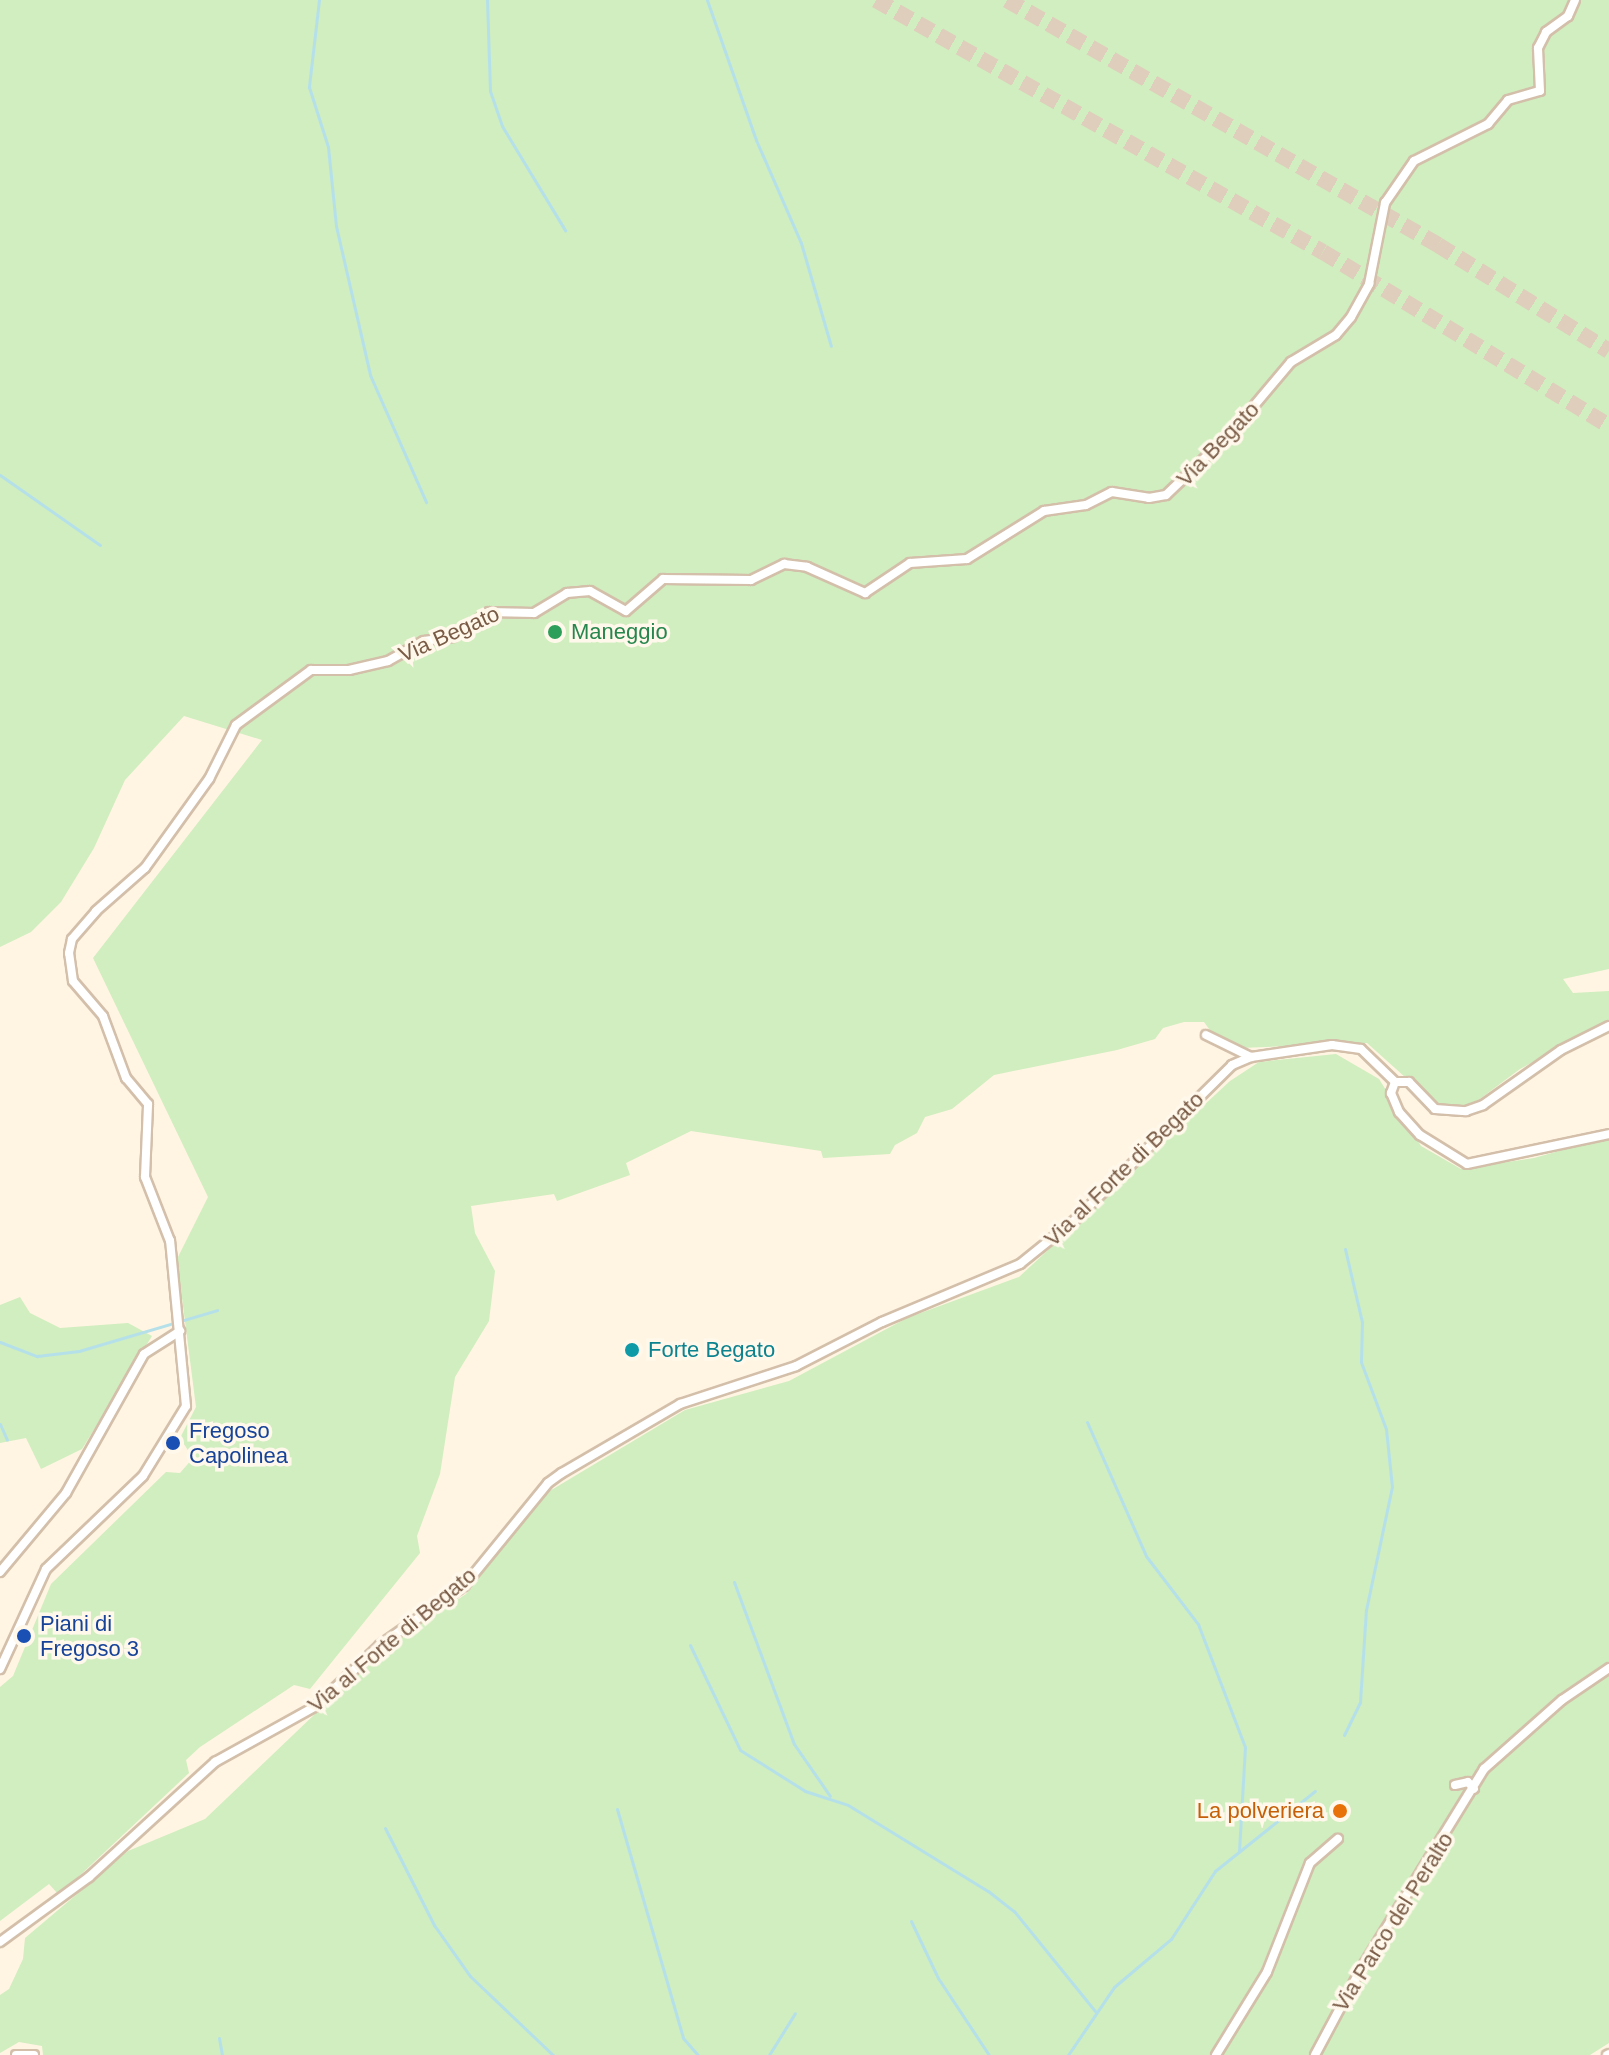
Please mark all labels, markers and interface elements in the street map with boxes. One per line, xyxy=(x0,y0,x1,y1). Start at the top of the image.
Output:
street label: Via Begato xyxy=(1171,396,1265,492)
street label: Via Begato xyxy=(395,600,503,668)
place label: Maneggio xyxy=(571,619,668,645)
marker: Maneggio xyxy=(546,623,564,641)
street label: Via al Forte di Begato xyxy=(1039,1086,1209,1252)
place label: Forte Begato xyxy=(648,1337,775,1363)
marker: Forte Begato xyxy=(623,1341,641,1359)
place label: Fregoso Capolinea xyxy=(189,1417,288,1468)
marker: Fregoso Capolinea xyxy=(164,1434,182,1452)
street label: Via al Forte di Begato xyxy=(303,1562,481,1718)
place label: Piani di Fregoso 3 xyxy=(40,1610,139,1662)
marker: Piani di Fregoso 3 xyxy=(15,1627,33,1645)
place label: La polveriera xyxy=(1197,1798,1324,1824)
marker: La polveriera xyxy=(1331,1802,1349,1820)
street label: Via Parco del Peralto xyxy=(1327,1828,1459,2016)

